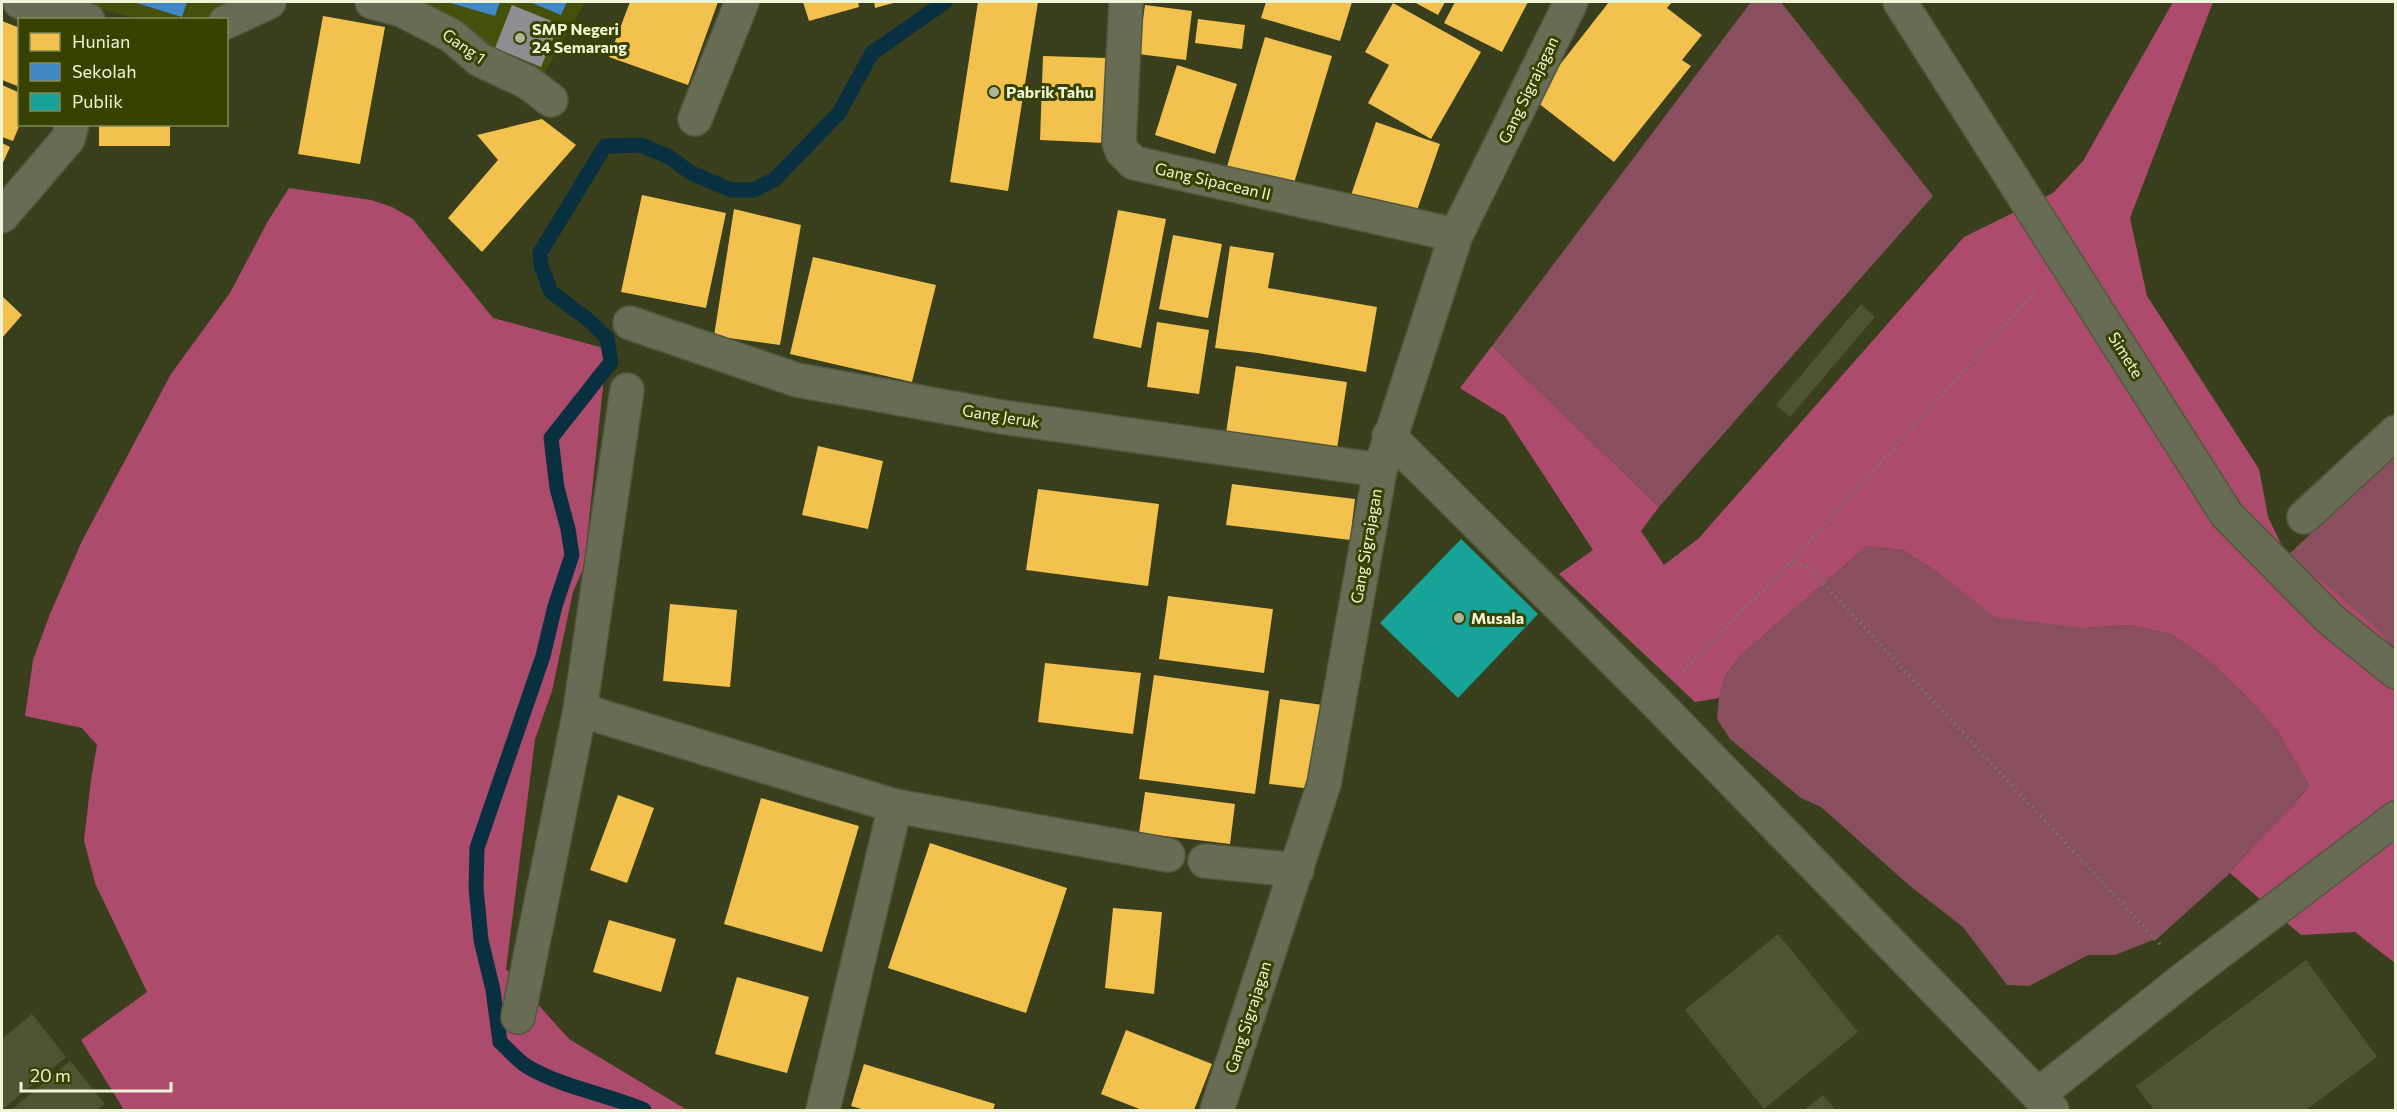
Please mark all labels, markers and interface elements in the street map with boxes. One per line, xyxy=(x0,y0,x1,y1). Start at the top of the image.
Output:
legend xyxy=(18,18,228,126)
place label: SMP Negeri 24 Semarang xyxy=(532,19,627,56)
street label: Gang 1 xyxy=(439,24,489,67)
text: Hunian xyxy=(72,30,130,52)
marker: SMP Negeri 24 Semarang xyxy=(513,31,527,45)
street label: Gang Sigrajagan xyxy=(1494,33,1562,146)
text: Sekolah xyxy=(72,60,136,82)
place label: Pabrik Tahu xyxy=(1006,82,1094,101)
marker: Pabrik Tahu xyxy=(987,85,1001,99)
text: Publik xyxy=(72,90,123,112)
street label: Gang Sipacean II xyxy=(1153,158,1273,203)
street label: Simete xyxy=(2105,328,2148,381)
street label: Gang Jeruk xyxy=(961,400,1041,431)
street label: Gang Sigrajagan xyxy=(1346,487,1385,605)
place label: Musala xyxy=(1471,608,1524,627)
marker: Musala xyxy=(1452,611,1466,625)
street label: Gang Sigrajagan xyxy=(1221,959,1275,1075)
scale bar xyxy=(21,1055,171,1093)
text: 20 m xyxy=(30,1064,71,1086)

